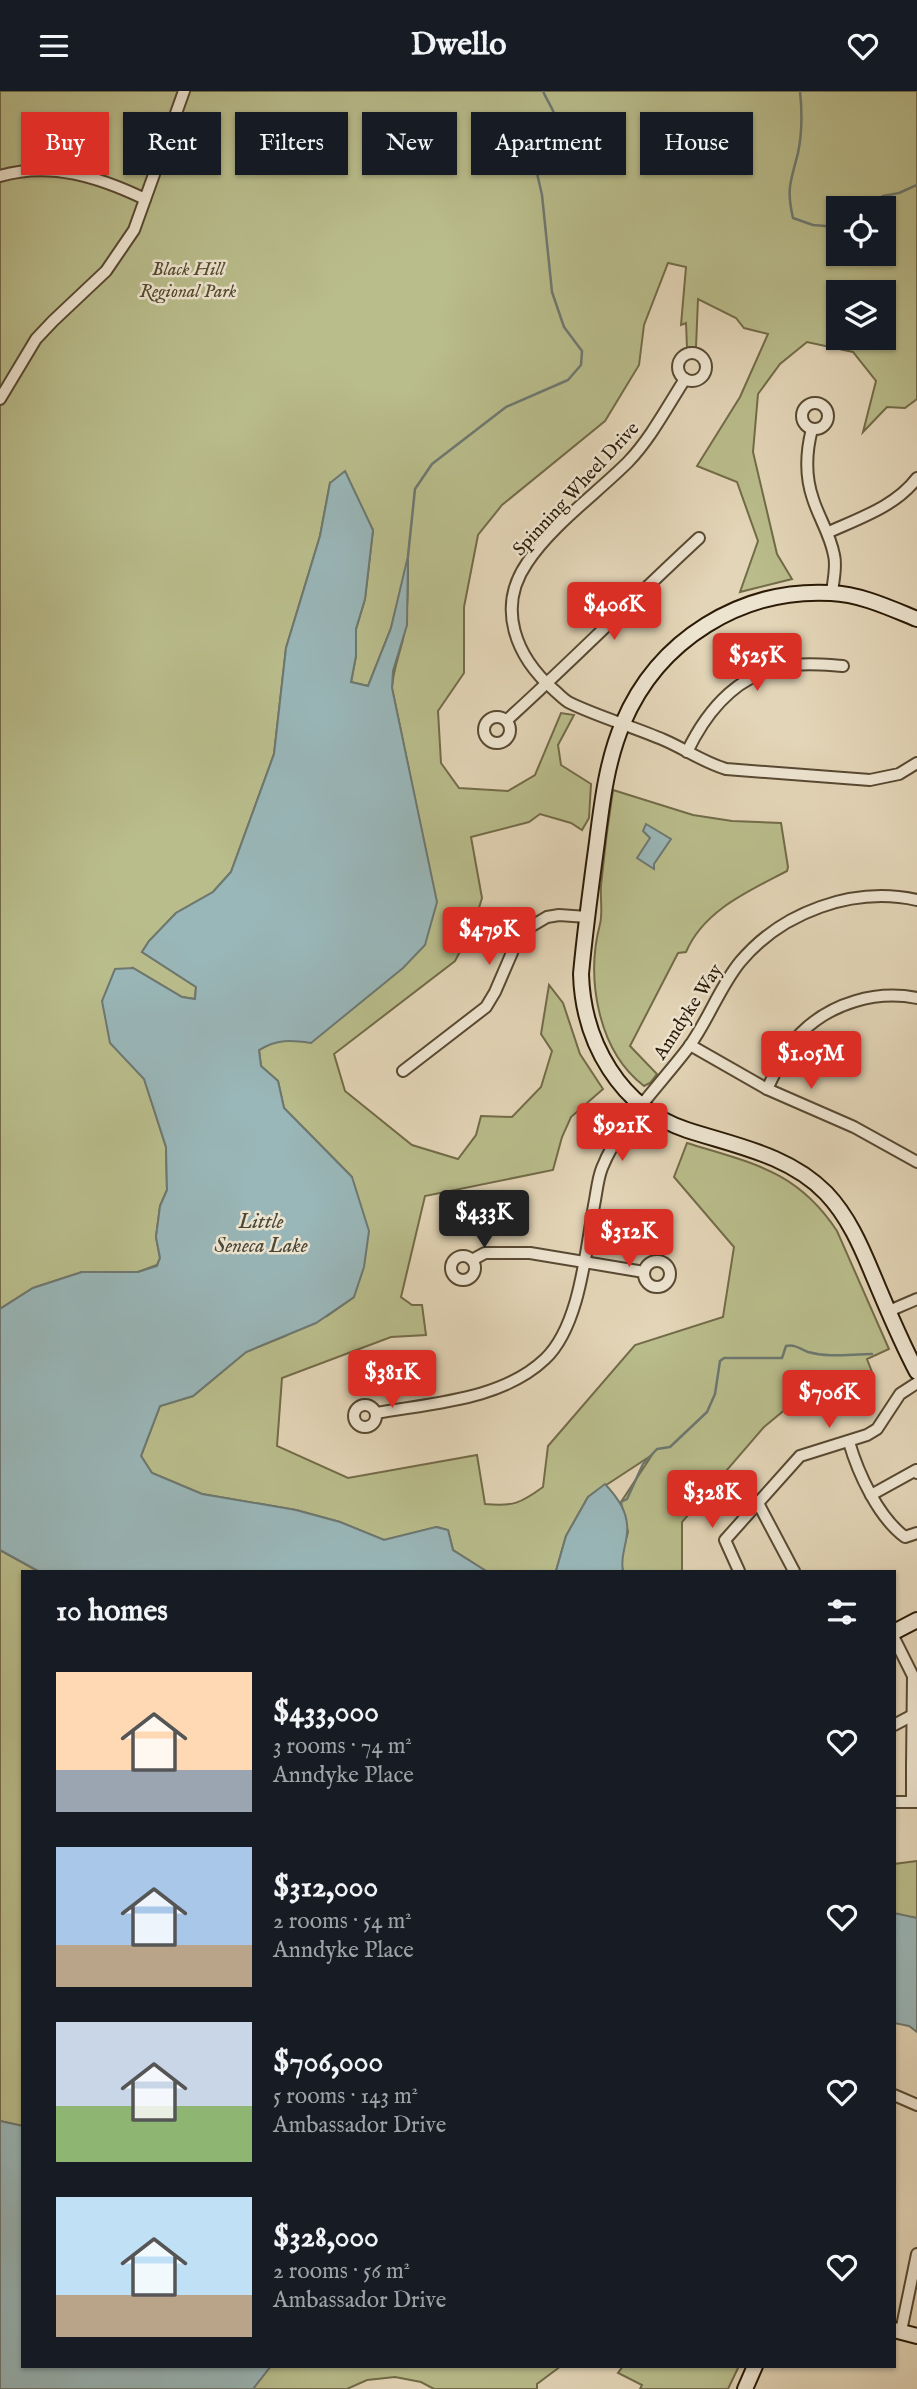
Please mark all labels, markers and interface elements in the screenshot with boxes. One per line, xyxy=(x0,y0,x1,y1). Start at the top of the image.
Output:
text: Dwello xyxy=(411,25,506,66)
icon: menu xyxy=(35,27,73,65)
icon: heart xyxy=(844,27,882,65)
chip: Buy xyxy=(21,112,109,175)
chip: Rent xyxy=(123,112,221,175)
chip: Filters xyxy=(235,112,348,175)
chip: New xyxy=(362,112,457,175)
chip: Apartment xyxy=(471,112,626,175)
chip: House xyxy=(640,112,753,175)
map controls xyxy=(826,196,896,350)
button: locate xyxy=(826,196,896,266)
park label: Black Hill Regional Park xyxy=(140,258,237,304)
button: layers xyxy=(826,280,896,350)
street label: Spinning Wheel Drive xyxy=(508,417,645,562)
pin: $406K xyxy=(565,582,663,642)
text: $406K xyxy=(583,590,645,619)
pin: $525K xyxy=(708,633,806,693)
text: $525K xyxy=(729,641,785,670)
pin: $479K xyxy=(440,907,538,967)
text: $479K xyxy=(459,915,519,944)
street label: Anndyke Way xyxy=(648,959,729,1065)
pin: $1.05M xyxy=(754,1031,868,1091)
text: $1.05M xyxy=(777,1039,845,1068)
pin: $921K xyxy=(573,1103,671,1163)
text: $921K xyxy=(593,1111,651,1140)
pin: $433K xyxy=(435,1191,533,1250)
text: $433K xyxy=(455,1198,513,1227)
water label: Little Seneca Lake xyxy=(214,1209,308,1260)
pin: $312K xyxy=(580,1209,678,1269)
text: $312K xyxy=(600,1217,658,1246)
pin: $381K xyxy=(343,1351,441,1410)
text: $381K xyxy=(364,1358,420,1387)
pin: $706K xyxy=(780,1371,878,1430)
text: $706K xyxy=(798,1378,860,1407)
pin: $328K xyxy=(663,1471,761,1530)
text: $328K xyxy=(683,1478,741,1507)
text: 10 homes xyxy=(56,1593,168,1631)
icon: filters xyxy=(823,1593,861,1631)
text: $433,000 xyxy=(273,1694,379,1732)
icon: home xyxy=(112,1700,196,1784)
icon: heart xyxy=(823,1723,861,1761)
text: 3 rooms · 74 m² xyxy=(273,1732,412,1761)
text: Anndyke Place xyxy=(273,1761,414,1790)
text: $312,000 xyxy=(273,1869,378,1907)
icon: home xyxy=(112,1875,196,1959)
icon: heart xyxy=(823,1898,861,1936)
text: 2 rooms · 54 m² xyxy=(273,1907,412,1936)
text: Anndyke Place xyxy=(273,1936,414,1965)
text: $706,000 xyxy=(273,2044,383,2082)
icon: home xyxy=(112,2050,196,2134)
icon: heart xyxy=(823,2073,861,2111)
text: 5 rooms · 143 m² xyxy=(273,2082,418,2111)
text: Ambassador Drive xyxy=(273,2111,446,2140)
text: $328,000 xyxy=(273,2219,379,2257)
icon: home xyxy=(112,2225,196,2309)
icon: heart xyxy=(823,2248,861,2286)
text: 2 rooms · 56 m² xyxy=(273,2257,410,2286)
text: Ambassador Drive xyxy=(273,2286,446,2315)

